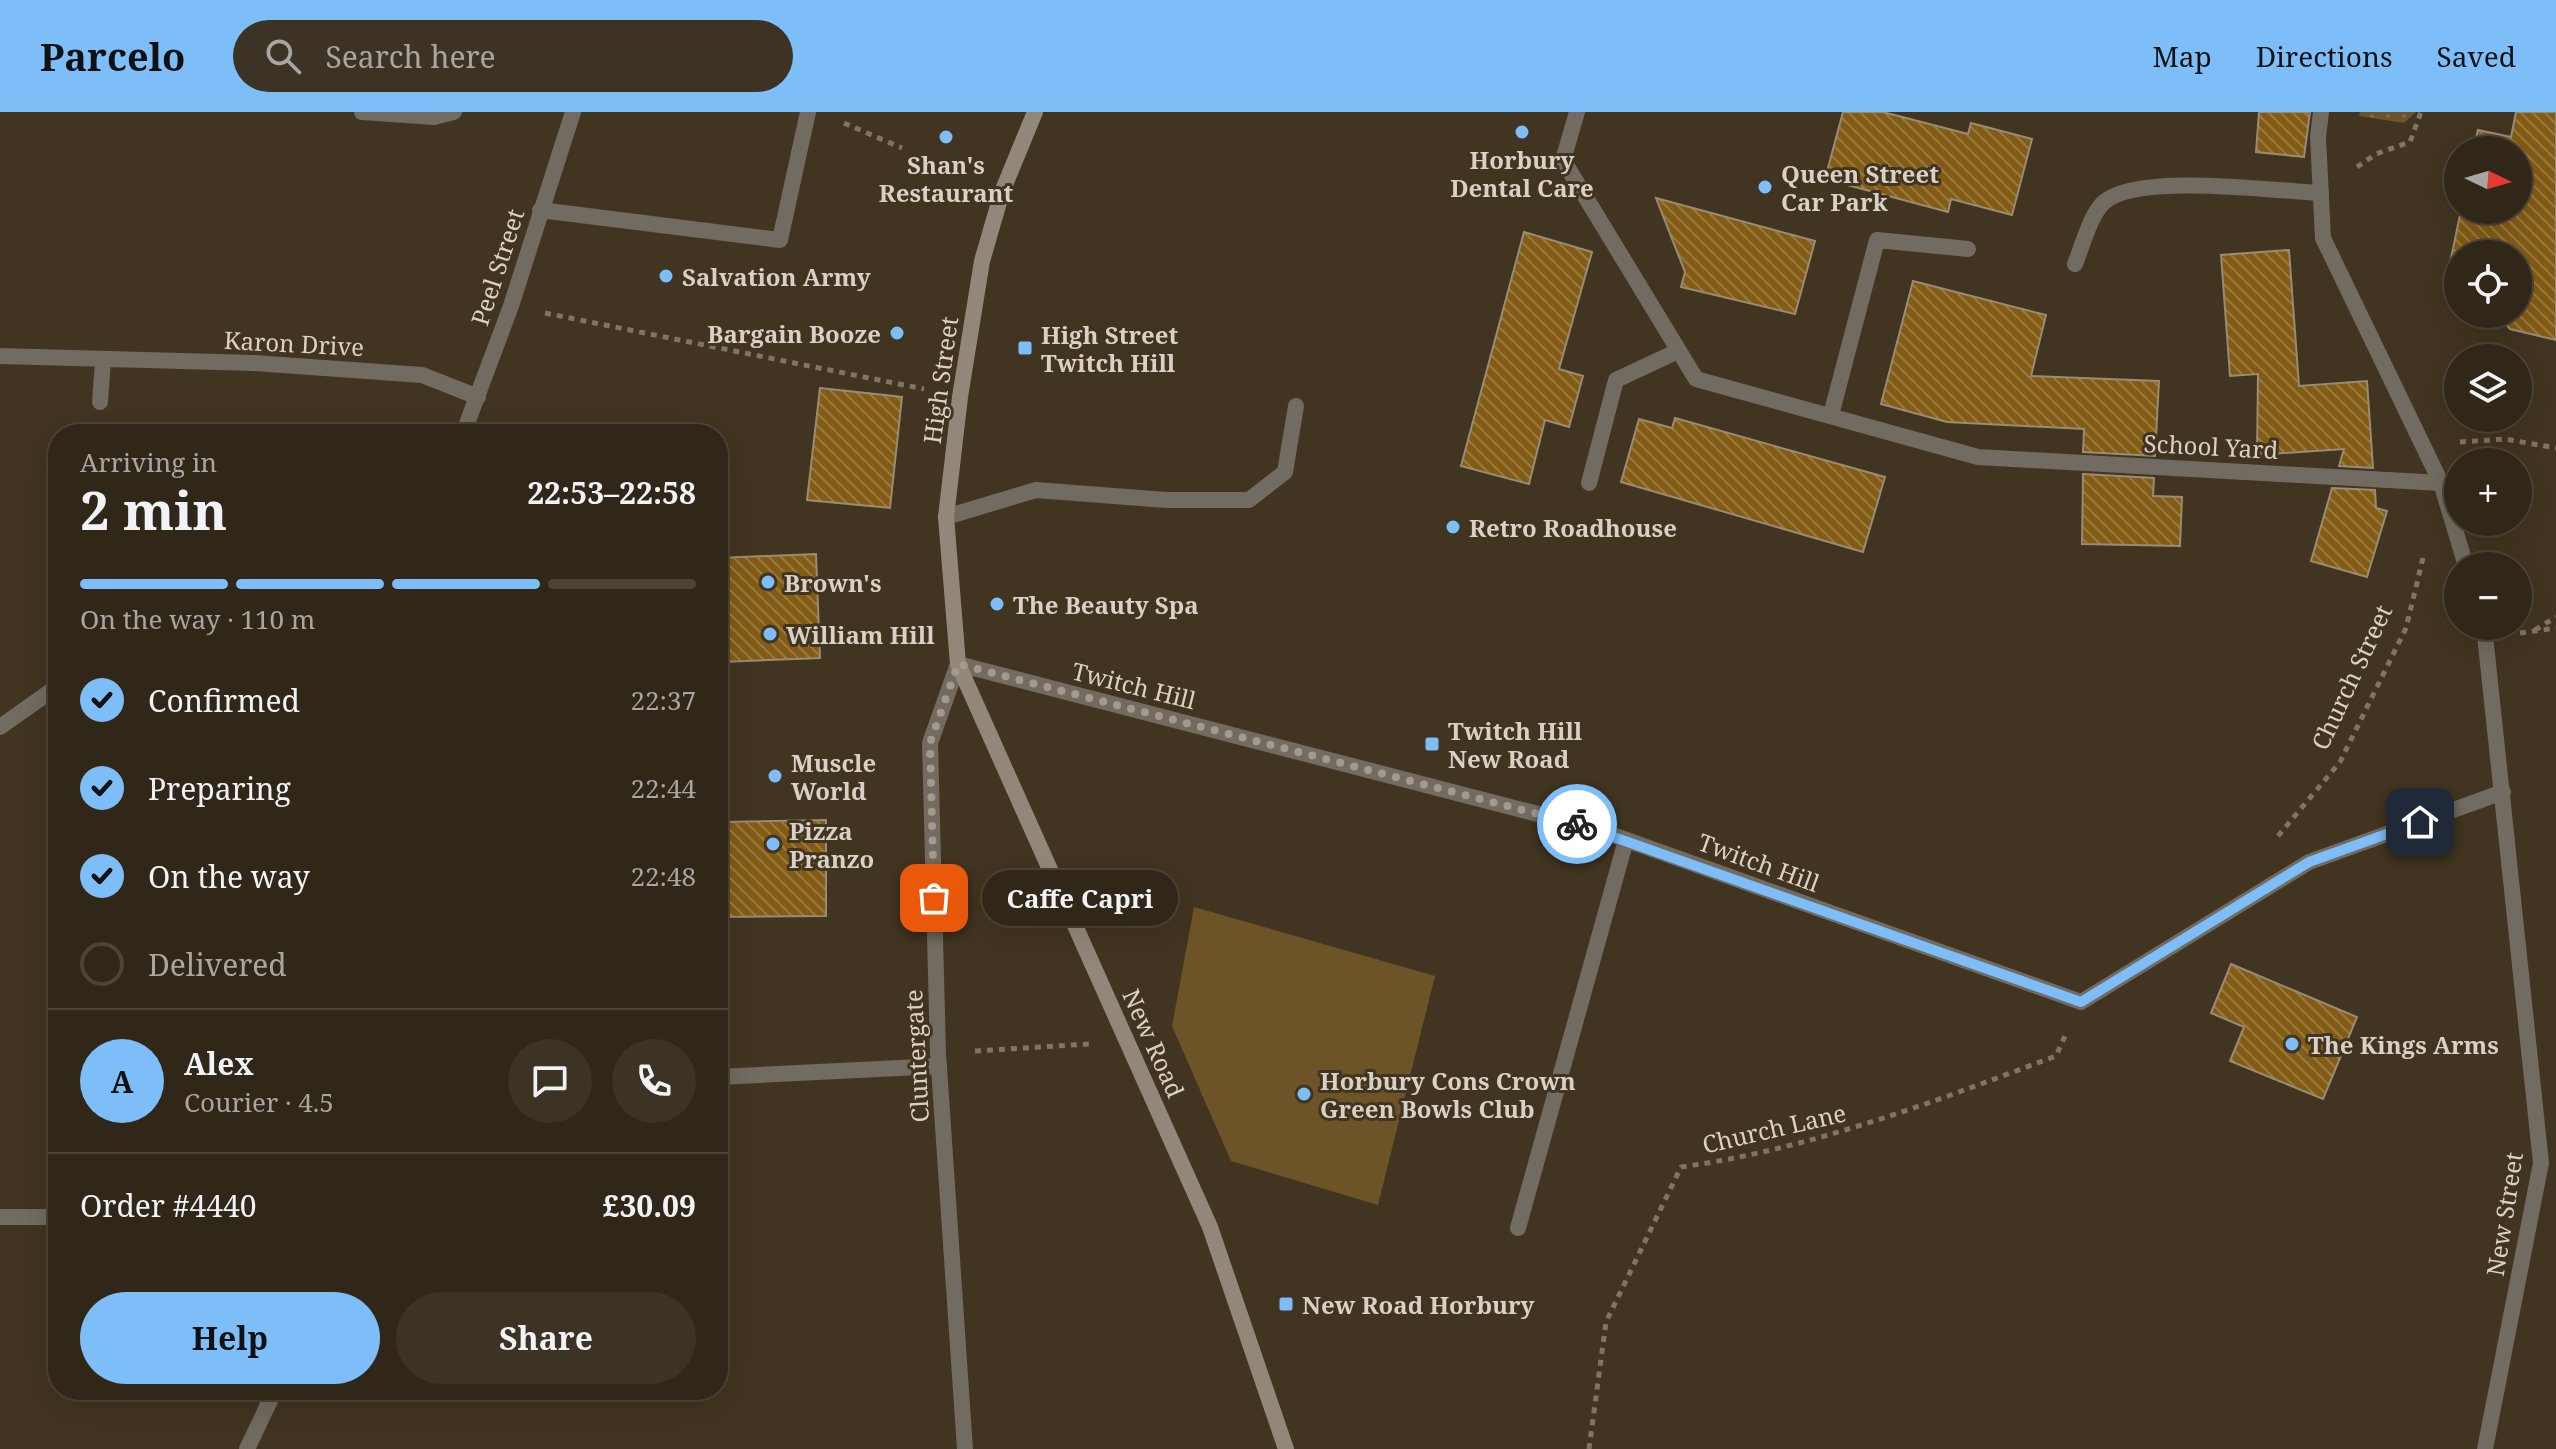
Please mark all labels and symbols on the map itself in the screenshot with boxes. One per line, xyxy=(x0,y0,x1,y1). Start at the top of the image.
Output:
marker: Horbury Dental Care xyxy=(1513,123,1531,141)
marker: Shan's Restaurant xyxy=(937,128,955,146)
north arrow xyxy=(2444,136,2532,224)
place label: Horbury Dental Care xyxy=(1450,143,1594,204)
place label: Shan's Restaurant xyxy=(879,148,1014,209)
place label: Queen Street Car Park xyxy=(1781,157,1939,218)
marker: Queen Street Car Park xyxy=(1756,178,1774,196)
street label: Peel Street xyxy=(463,204,531,330)
place label: Salvation Army xyxy=(682,260,871,293)
marker: Salvation Army xyxy=(657,267,675,285)
street label: High Street xyxy=(915,314,965,446)
place label: Bargain Booze xyxy=(707,317,881,350)
place label: High Street Twitch Hill xyxy=(1041,318,1178,379)
street label: Karon Drive xyxy=(223,323,365,363)
marker: Bargain Booze xyxy=(888,324,906,342)
marker: High Street Twitch Hill xyxy=(1016,339,1034,357)
street label: School Yard xyxy=(2143,426,2279,466)
place label: Retro Roadhouse xyxy=(1469,511,1677,544)
marker: Retro Roadhouse xyxy=(1444,518,1462,536)
place label: Brown's xyxy=(784,566,882,599)
marker: Brown's xyxy=(759,573,777,591)
place label: The Beauty Spa xyxy=(1013,588,1199,621)
marker: The Beauty Spa xyxy=(988,595,1006,613)
street label: Church Street xyxy=(2303,599,2399,755)
place label: William Hill xyxy=(786,618,935,651)
marker: William Hill xyxy=(761,625,779,643)
street label: Twitch Hill xyxy=(1069,654,1200,716)
place label: Twitch Hill New Road xyxy=(1448,714,1583,775)
marker: Twitch Hill New Road xyxy=(1423,735,1441,753)
place label: Muscle World xyxy=(791,746,876,807)
marker: Muscle World xyxy=(766,767,784,785)
courier xyxy=(1537,784,1617,864)
pin xyxy=(2386,788,2454,856)
place label: Pizza Pranzo xyxy=(789,814,874,875)
street label: Twitch Hill xyxy=(1694,825,1825,899)
marker: Pizza Pranzo xyxy=(764,835,782,853)
pin xyxy=(900,864,968,932)
callout: Caffe Capri xyxy=(982,870,1178,926)
street label: New Road xyxy=(1115,983,1193,1103)
street label: Cluntergate xyxy=(896,989,936,1123)
place label: The Kings Arms xyxy=(2308,1028,2499,1061)
marker: The Kings Arms xyxy=(2283,1035,2301,1053)
place label: Horbury Cons Crown Green Bowls Club xyxy=(1320,1064,1576,1125)
marker: Horbury Cons Crown Green Bowls Club xyxy=(1295,1085,1313,1103)
street label: Church Lane xyxy=(1699,1095,1849,1161)
street label: New Street xyxy=(2478,1150,2530,1278)
place label: New Road Horbury xyxy=(1302,1288,1535,1321)
marker: New Road Horbury xyxy=(1277,1295,1295,1313)

